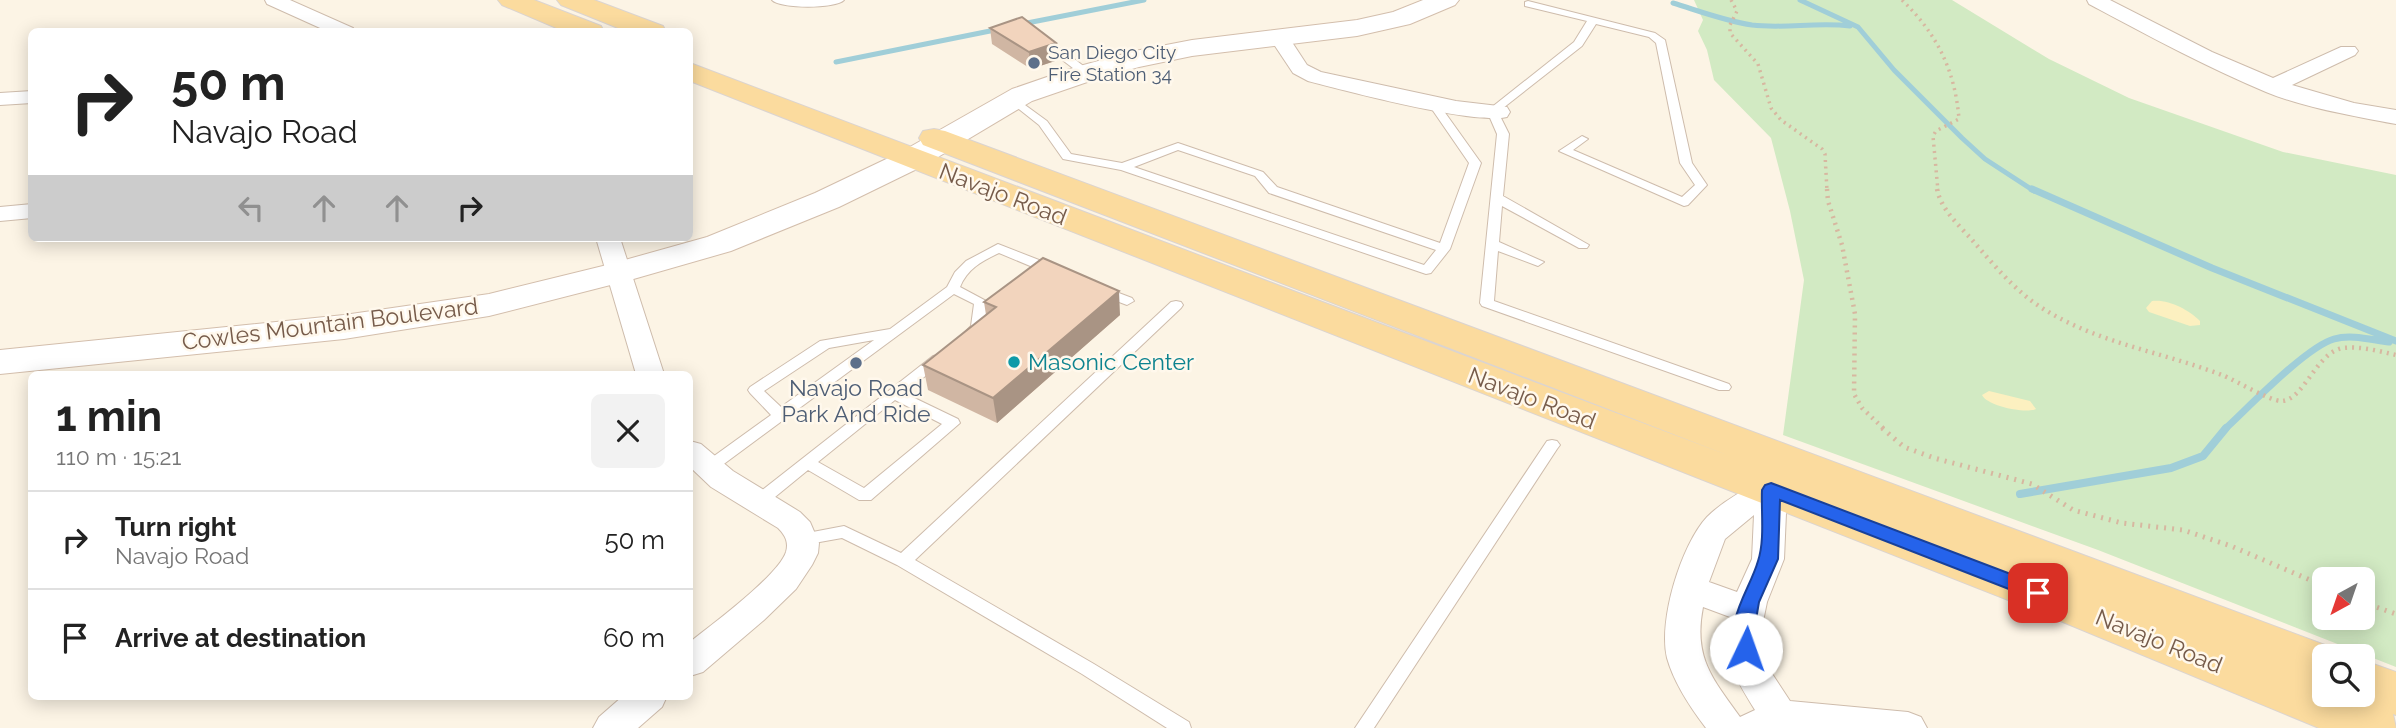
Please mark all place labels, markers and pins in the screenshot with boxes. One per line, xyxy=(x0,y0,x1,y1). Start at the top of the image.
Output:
place label: San Diego City Fire Station 34 xyxy=(1048,41,1176,85)
marker: San Diego City Fire Station 34 xyxy=(1026,55,1042,71)
place label: Masonic Center xyxy=(1028,348,1194,375)
marker: Masonic Center xyxy=(1006,354,1022,370)
marker: Navajo Road Park And Ride xyxy=(848,355,864,371)
place label: Navajo Road Park And Ride xyxy=(782,374,930,427)
pin xyxy=(2008,563,2068,623)

